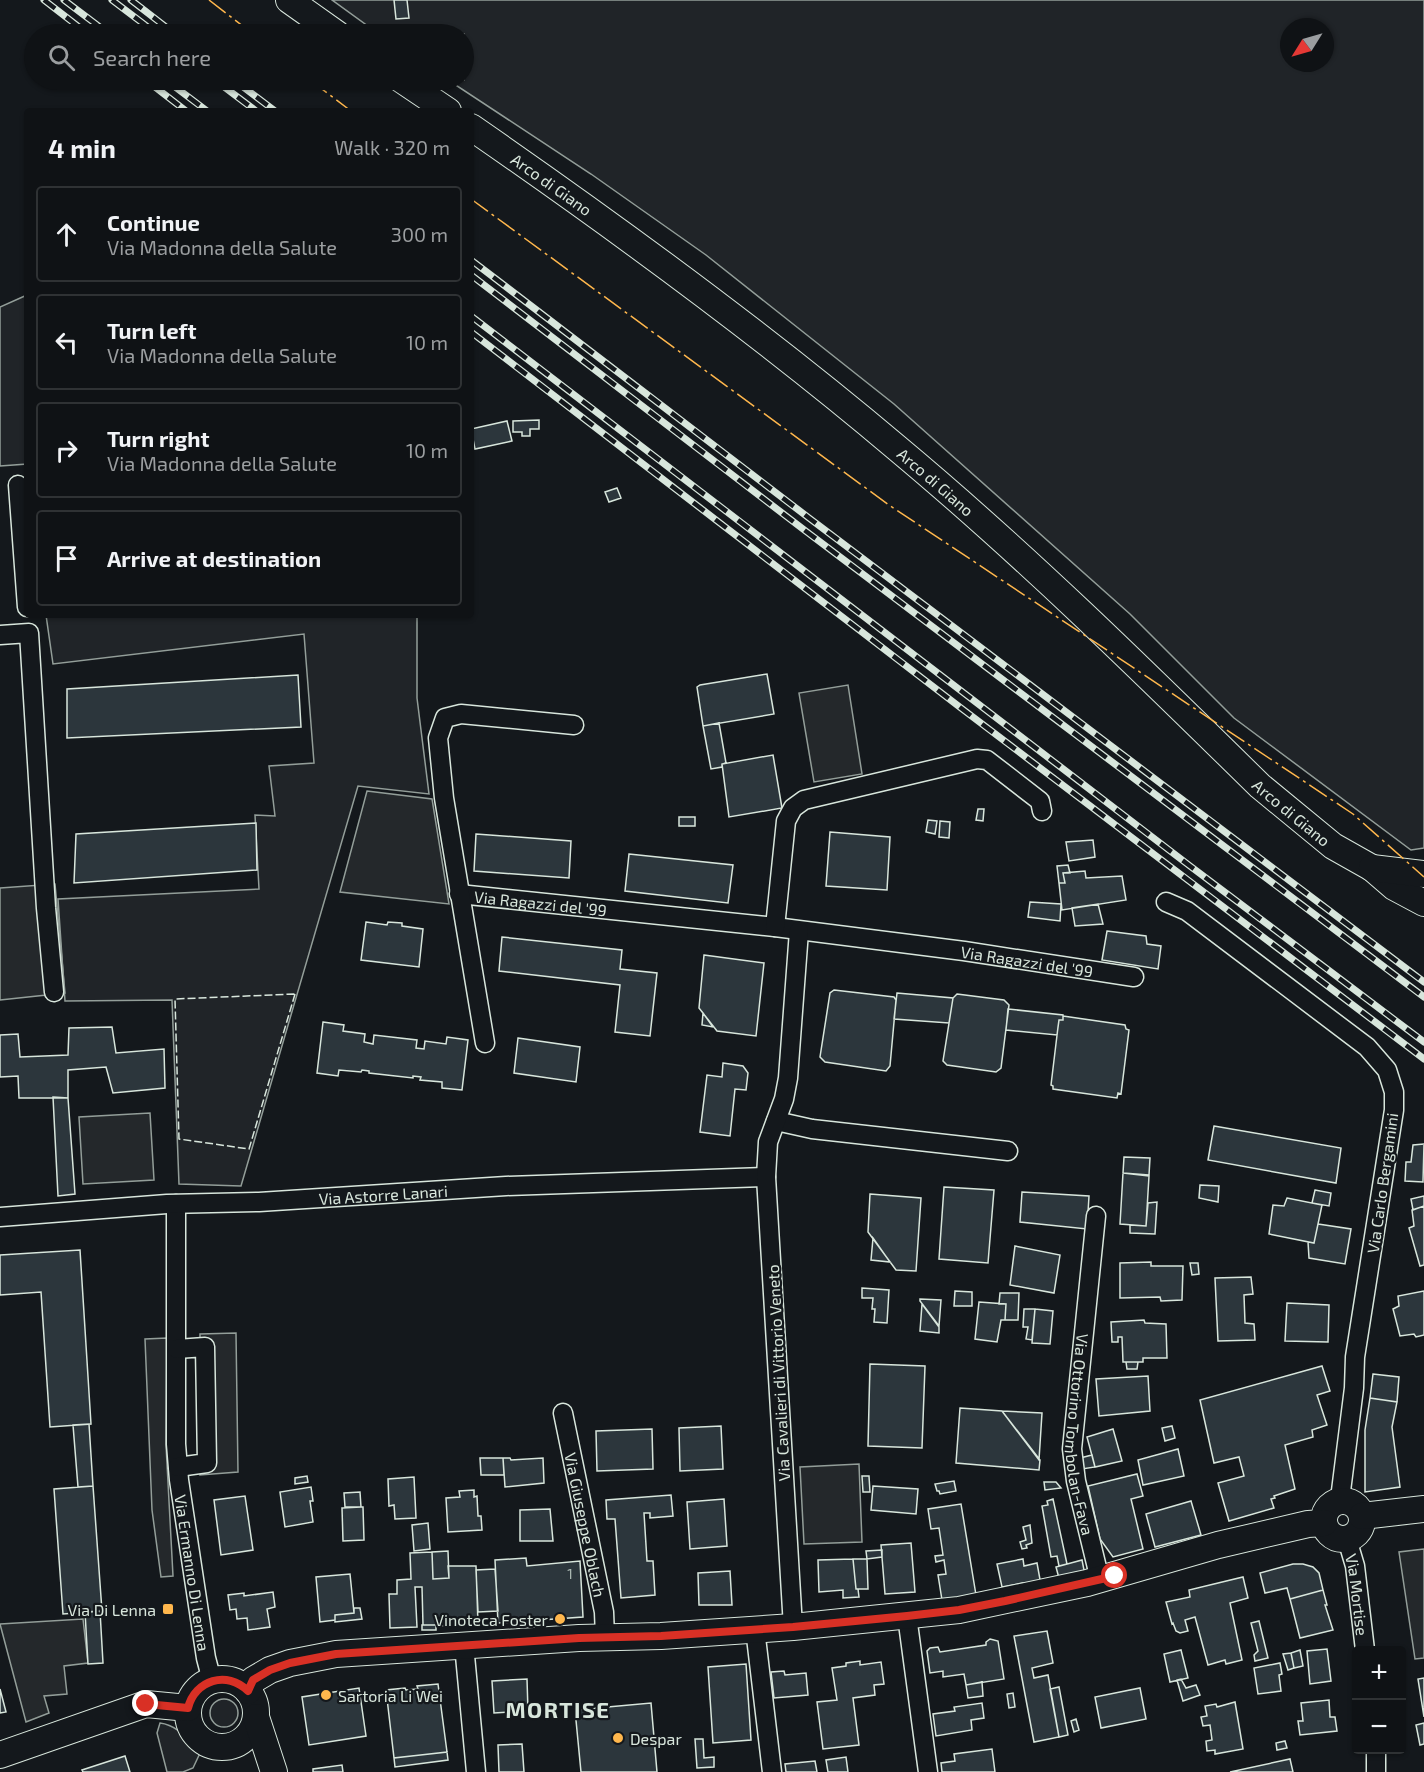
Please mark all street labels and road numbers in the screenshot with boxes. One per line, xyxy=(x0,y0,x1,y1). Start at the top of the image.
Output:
street label: Arco di Giano xyxy=(508,149,596,219)
street label: Arco di Giano xyxy=(894,443,978,519)
street label: Arco di Giano xyxy=(1249,775,1334,850)
street label: Via Ragazzi del '99 xyxy=(473,886,608,919)
street label: Via Ragazzi del '99 xyxy=(960,941,1094,980)
street label: Via Carlo Bergamini xyxy=(1363,1112,1401,1254)
street label: Via Astorre Lanari xyxy=(318,1180,448,1208)
street label: Via Cavalieri di Vittorio Veneto xyxy=(763,1264,793,1482)
street label: Via Ottorino Tombolan-Fava xyxy=(1062,1333,1098,1537)
street label: Via Giuseppe Oblach xyxy=(562,1451,610,1599)
street label: Via Ermanno Di Lenna xyxy=(172,1493,214,1652)
street label: Via Mortise xyxy=(1342,1551,1373,1637)

